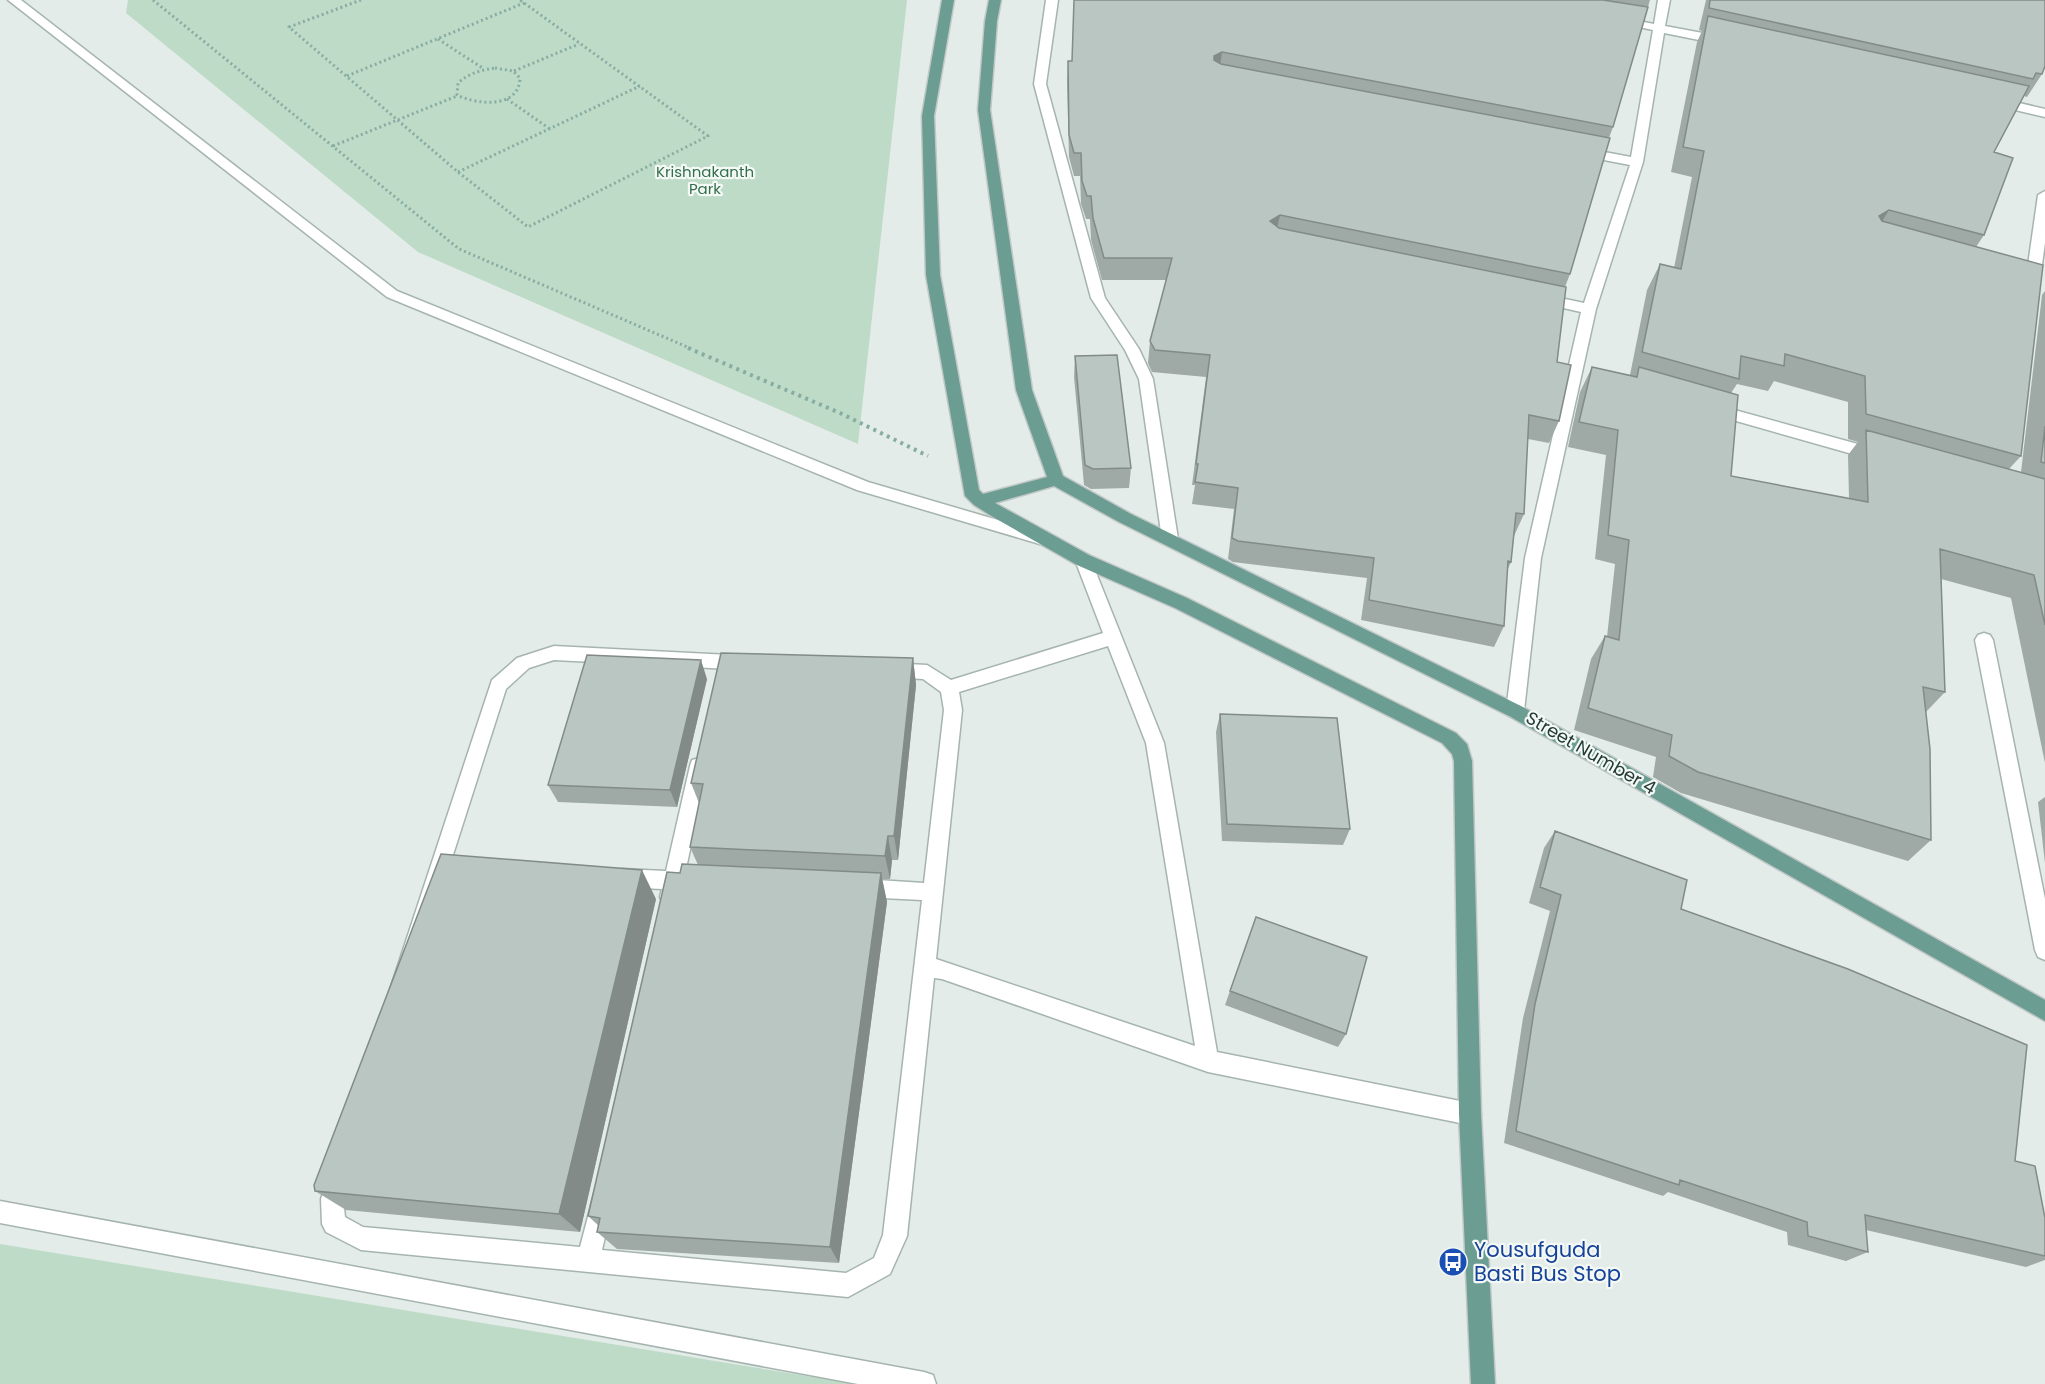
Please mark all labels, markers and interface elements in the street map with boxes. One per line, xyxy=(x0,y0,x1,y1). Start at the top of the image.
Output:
park label: Krishnakanth Park xyxy=(656,161,754,199)
street label: Street Number 4 xyxy=(1522,705,1661,800)
place label: Yousufguda Basti Bus Stop xyxy=(1474,1235,1621,1288)
bus stop icon: Yousufguda Basti Bus Stop xyxy=(1437,1246,1469,1278)

